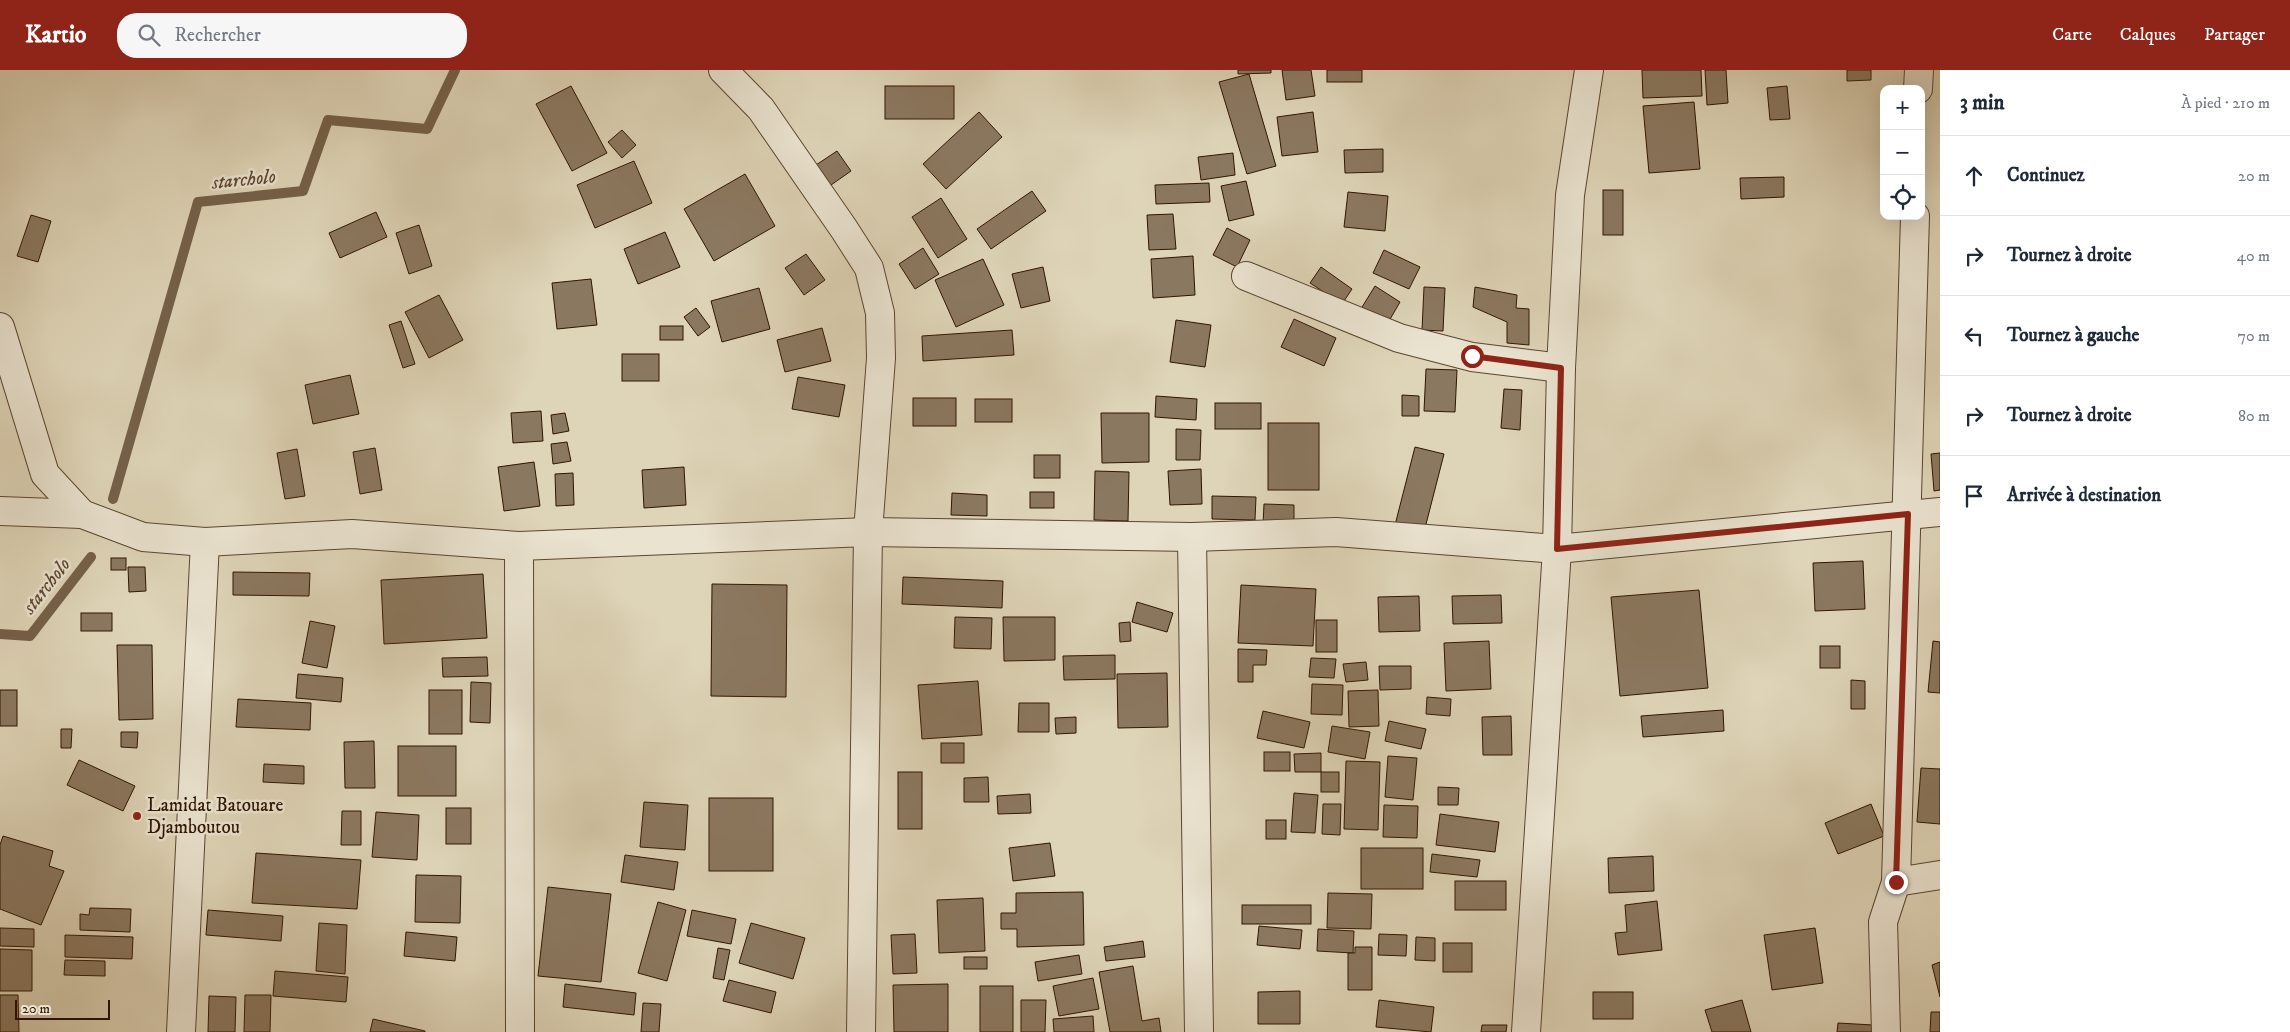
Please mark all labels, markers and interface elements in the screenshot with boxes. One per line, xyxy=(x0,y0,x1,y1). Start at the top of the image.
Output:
search box xyxy=(117,13,467,58)
text: Kartio xyxy=(25,20,87,50)
icon: search xyxy=(135,21,163,49)
text: Rechercher xyxy=(175,24,261,47)
text: Carte xyxy=(2052,24,2092,46)
text: Calques xyxy=(2120,24,2176,46)
text: Partager xyxy=(2204,24,2265,46)
map controls xyxy=(1880,85,1925,220)
button: + xyxy=(1880,85,1925,130)
text: 3 min xyxy=(1960,90,2005,116)
text: À pied · 210 m xyxy=(2181,93,2270,113)
button: − xyxy=(1880,130,1925,175)
icon: ahead xyxy=(1960,162,1988,190)
water label: starcholo xyxy=(210,164,277,196)
text: Continuez xyxy=(2007,164,2085,187)
text: 20 m xyxy=(2238,166,2270,186)
button: locate xyxy=(1880,175,1925,220)
icon: right xyxy=(1960,242,1988,270)
text: Tournez à droite xyxy=(2007,244,2132,267)
text: 40 m xyxy=(2237,246,2270,266)
icon: left xyxy=(1960,322,1988,350)
text: Tournez à gauche xyxy=(2007,324,2139,347)
text: 70 m xyxy=(2238,326,2270,346)
route start xyxy=(1461,345,1484,368)
icon: right xyxy=(1960,402,1988,430)
text: Tournez à droite xyxy=(2007,404,2132,427)
text: 80 m xyxy=(2238,406,2270,426)
icon: arrive xyxy=(1960,482,1988,510)
text: Arrivée à destination xyxy=(2007,484,2161,507)
water label: starcholo xyxy=(17,553,77,620)
place label: Lamidat Batouare Djamboutou xyxy=(147,794,283,839)
marker: Lamidat Batouare Djamboutou xyxy=(131,810,143,822)
route end xyxy=(1885,871,1908,894)
scale bar xyxy=(15,997,110,1020)
text: 20 m xyxy=(22,1000,50,1018)

